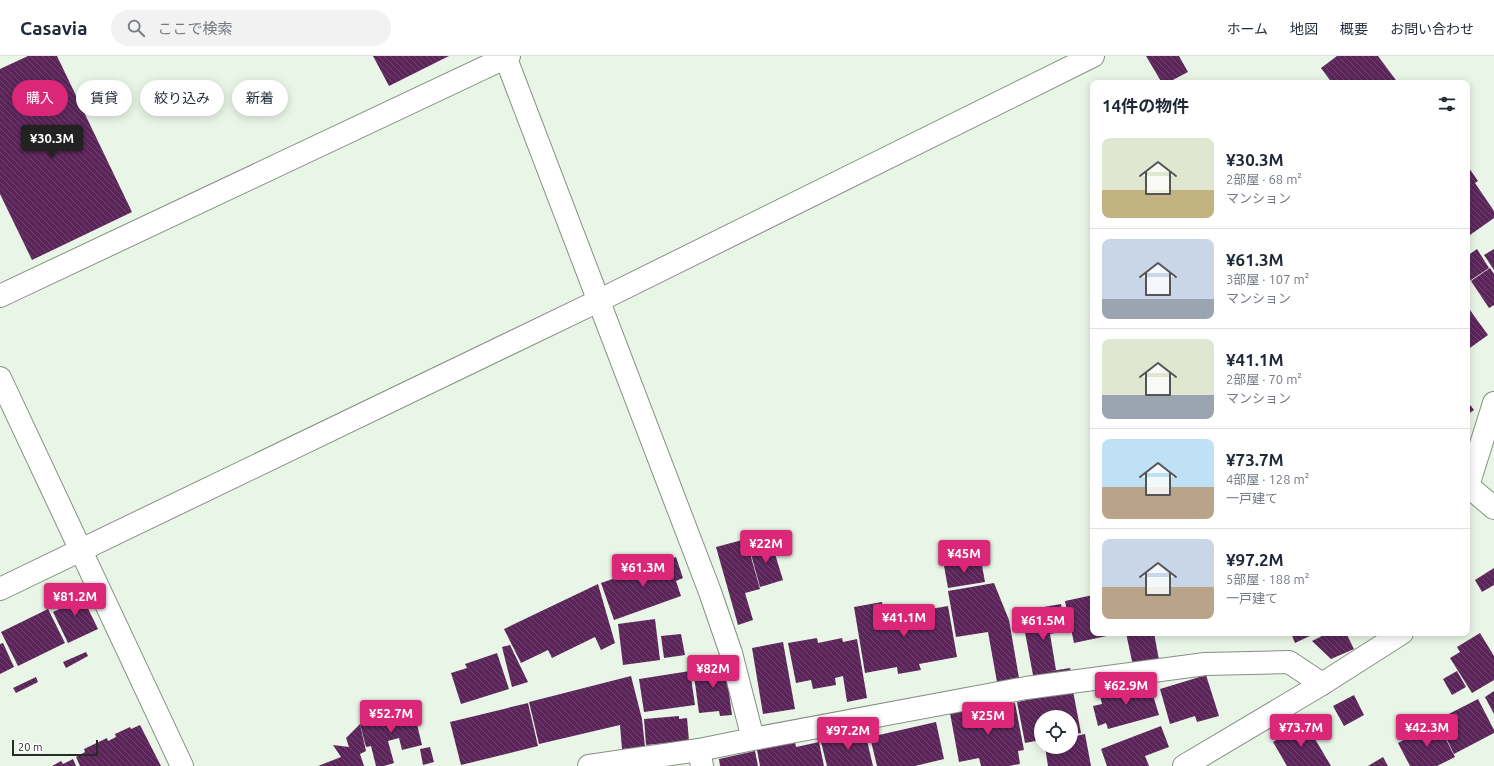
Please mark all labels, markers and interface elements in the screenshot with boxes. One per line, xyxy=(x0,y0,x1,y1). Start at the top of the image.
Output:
search box xyxy=(111,10,391,46)
text: Casavia xyxy=(20,17,87,39)
icon: search xyxy=(125,17,147,39)
text: ここで検索 xyxy=(157,20,232,37)
text: ホーム xyxy=(1226,21,1268,37)
text: 地図 xyxy=(1290,21,1318,37)
text: 概要 xyxy=(1340,21,1368,37)
text: お問い合わせ xyxy=(1390,21,1474,37)
chip: 購入 xyxy=(12,80,68,116)
chip: 賃貸 xyxy=(76,80,132,116)
chip: 絞り込み xyxy=(140,80,224,116)
chip: 新着 xyxy=(232,80,288,116)
icon: filters xyxy=(1436,93,1458,115)
text: 14件の物件 xyxy=(1102,96,1189,115)
pin: ¥30.3M xyxy=(19,125,85,159)
text: ¥30.3M xyxy=(30,131,74,145)
text: ¥30.3M xyxy=(1226,150,1284,169)
icon: home xyxy=(1134,154,1182,202)
text: 2部屋 · 68 m² xyxy=(1226,172,1302,186)
text: マンション xyxy=(1226,191,1291,205)
text: ¥61.3M xyxy=(1226,250,1284,269)
icon: home xyxy=(1134,255,1182,303)
text: 3部屋 · 107 m² xyxy=(1226,272,1309,286)
text: マンション xyxy=(1226,291,1291,305)
text: ¥41.1M xyxy=(1226,350,1284,369)
icon: home xyxy=(1134,355,1182,403)
text: 2部屋 · 70 m² xyxy=(1226,372,1302,386)
text: マンション xyxy=(1226,391,1291,405)
text: ¥73.7M xyxy=(1226,450,1284,469)
icon: home xyxy=(1134,455,1182,503)
text: 4部屋 · 128 m² xyxy=(1226,472,1309,486)
text: 一戸建て xyxy=(1226,491,1278,505)
pin: ¥22M xyxy=(742,530,790,564)
text: ¥22M xyxy=(749,536,783,550)
pin: ¥45M xyxy=(940,540,988,574)
text: ¥45M xyxy=(947,546,981,560)
text: ¥97.2M xyxy=(1226,550,1284,569)
pin: ¥61.3M xyxy=(610,554,676,588)
icon: home xyxy=(1134,555,1182,603)
text: ¥61.3M xyxy=(621,560,665,574)
text: 5部屋 · 188 m² xyxy=(1226,572,1309,586)
pin: ¥81.2M xyxy=(42,583,108,617)
text: ¥81.2M xyxy=(53,589,97,603)
text: 一戸建て xyxy=(1226,591,1278,605)
pin: ¥41.1M xyxy=(871,604,937,638)
pin: ¥61.5M xyxy=(1010,607,1076,641)
text: ¥41.1M xyxy=(882,610,926,624)
text: ¥61.5M xyxy=(1021,613,1065,627)
pin: ¥82M xyxy=(689,655,737,689)
text: ¥82M xyxy=(696,661,730,675)
pin: ¥62.9M xyxy=(1093,672,1159,706)
text: ¥62.9M xyxy=(1104,678,1148,692)
pin: ¥52.7M xyxy=(358,700,424,734)
pin: ¥25M xyxy=(964,702,1012,736)
text: ¥52.7M xyxy=(369,706,413,720)
text: ¥25M xyxy=(971,708,1005,722)
map controls xyxy=(1034,710,1078,754)
button: locate xyxy=(1034,710,1078,754)
pin: ¥73.7M xyxy=(1268,714,1334,748)
pin: ¥42.3M xyxy=(1394,714,1460,748)
pin: ¥97.2M xyxy=(815,717,881,751)
text: ¥73.7M xyxy=(1279,720,1323,734)
text: ¥42.3M xyxy=(1405,720,1449,734)
text: ¥97.2M xyxy=(826,723,870,737)
scale bar xyxy=(12,738,98,757)
text: 20 m xyxy=(18,741,42,753)

